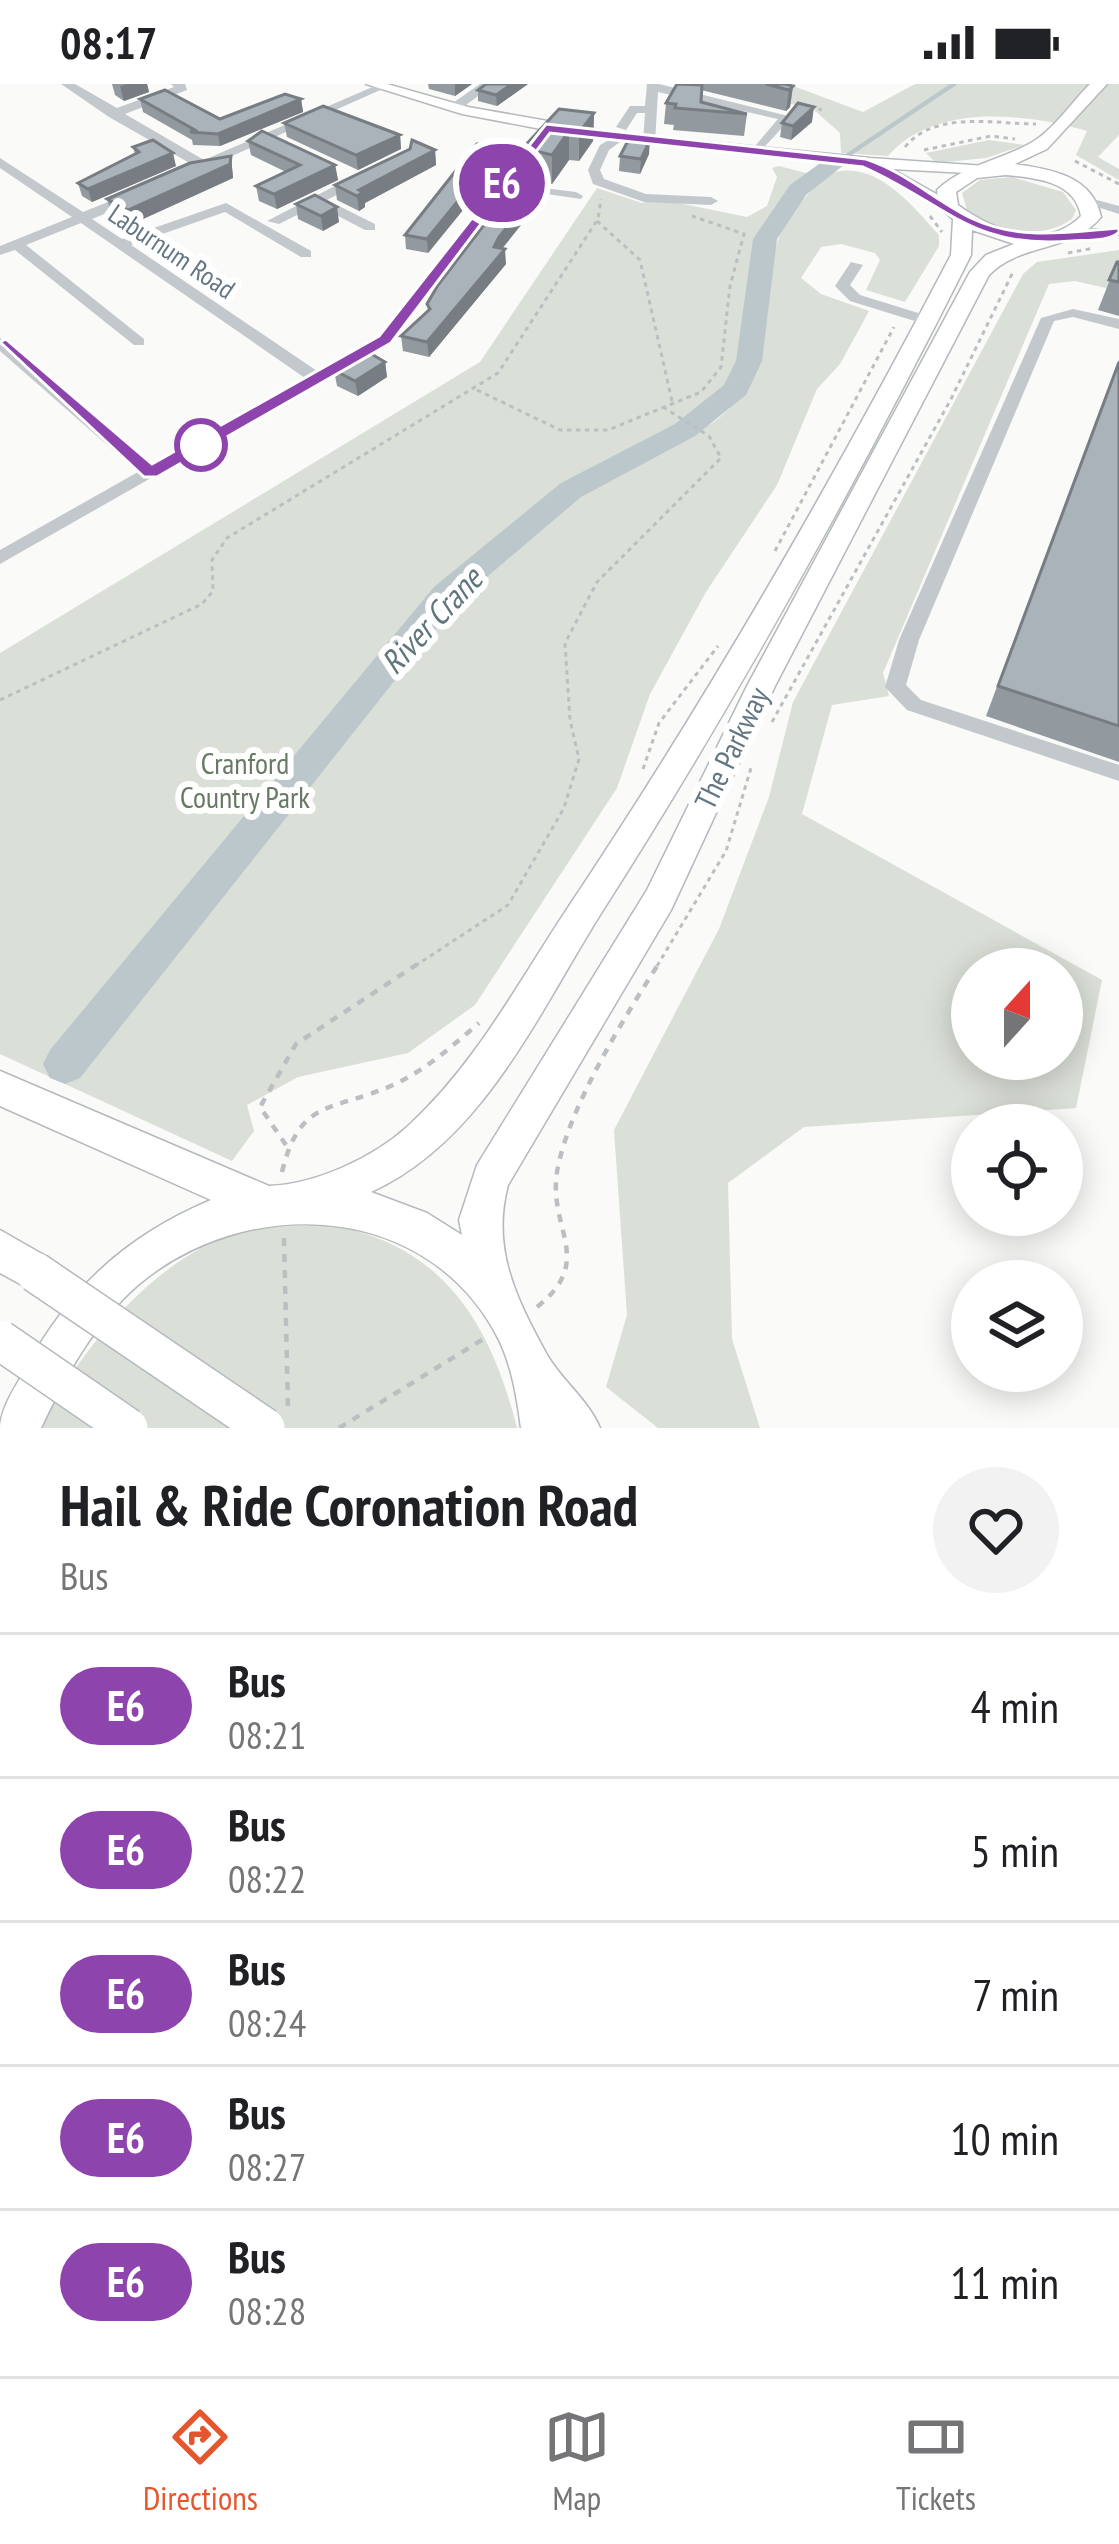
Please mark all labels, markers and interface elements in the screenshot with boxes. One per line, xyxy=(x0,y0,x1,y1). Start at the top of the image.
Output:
text: 08:17 xyxy=(60,13,157,71)
line badge: E6 xyxy=(448,144,556,222)
text: E6 xyxy=(483,155,521,210)
street label: Laburnum Road xyxy=(102,196,242,306)
unlabelled marker xyxy=(176,420,226,470)
water label: River Crane xyxy=(371,556,493,682)
street label: The Parkway xyxy=(685,680,778,815)
park label: Cranford Country Park xyxy=(180,743,310,816)
north arrow xyxy=(951,948,1083,1080)
map controls xyxy=(951,948,1083,1392)
button: locate xyxy=(951,1104,1083,1236)
button: layers xyxy=(951,1260,1083,1392)
button: heart xyxy=(933,1467,1059,1593)
text: Hail & Ride Coronation Road xyxy=(60,1468,638,1542)
text: Bus xyxy=(60,1550,108,1601)
text: Bus xyxy=(228,1651,286,1709)
text: 4 min xyxy=(970,1677,1059,1735)
text: E6 xyxy=(107,1678,145,1733)
text: 08:21 xyxy=(228,1709,306,1760)
text: Bus xyxy=(228,1795,286,1853)
text: 5 min xyxy=(970,1821,1059,1879)
text: E6 xyxy=(107,1822,145,1877)
text: 08:22 xyxy=(228,1853,306,1904)
text: Bus xyxy=(228,1939,286,1997)
text: 7 min xyxy=(972,1965,1059,2023)
text: E6 xyxy=(107,1966,145,2021)
text: 08:24 xyxy=(228,1997,306,2048)
text: Bus xyxy=(228,2083,286,2141)
text: 10 min xyxy=(950,2109,1059,2167)
text: E6 xyxy=(107,2110,145,2165)
text: 08:27 xyxy=(228,2141,306,2192)
text: Bus xyxy=(228,2227,286,2285)
text: 11 min xyxy=(950,2253,1059,2311)
text: E6 xyxy=(107,2254,145,2309)
text: 08:28 xyxy=(228,2285,306,2336)
tab: Directions xyxy=(143,2404,258,2519)
tab: Map xyxy=(544,2404,610,2519)
tab: Tickets xyxy=(896,2404,976,2519)

